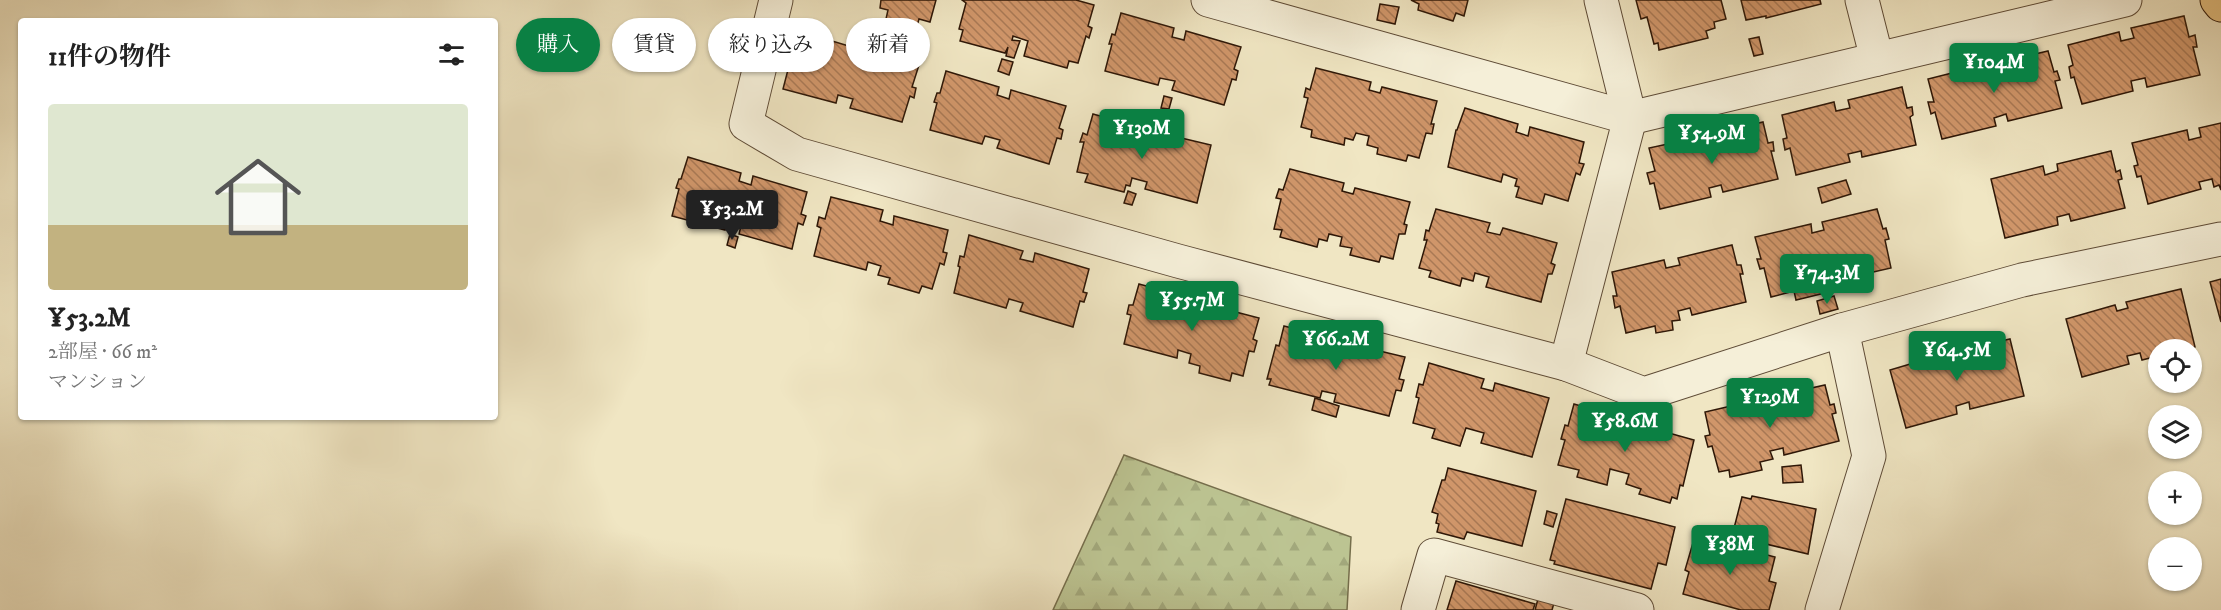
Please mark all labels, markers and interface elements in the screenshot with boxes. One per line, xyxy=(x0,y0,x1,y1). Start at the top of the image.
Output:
chip: 購入 xyxy=(516,18,600,72)
chip: 賃貸 xyxy=(612,18,696,72)
chip: 絞り込み xyxy=(708,18,834,72)
chip: 新着 xyxy=(846,18,930,72)
icon: filters xyxy=(435,38,468,71)
text: 11件の物件 xyxy=(48,41,171,74)
pin: ¥104M xyxy=(1952,43,2036,94)
text: ¥104M xyxy=(1963,50,2025,75)
pin: ¥130M xyxy=(1100,109,1184,160)
pin: ¥54.9M xyxy=(1663,114,1761,165)
text: ¥130M xyxy=(1113,116,1171,141)
text: ¥54.9M xyxy=(1678,121,1746,146)
icon: home xyxy=(204,143,312,251)
pin: ¥53.2M xyxy=(683,190,781,241)
text: ¥53.2M xyxy=(700,197,764,222)
pin: ¥74.3M xyxy=(1778,254,1876,305)
text: ¥74.3M xyxy=(1794,261,1860,286)
pin: ¥55.7M xyxy=(1143,281,1241,332)
text: ¥55.7M xyxy=(1159,288,1225,313)
text: ¥53.2M xyxy=(48,302,131,335)
pin: ¥66.2M xyxy=(1287,320,1385,371)
text: ¥66.2M xyxy=(1302,327,1370,352)
pin: ¥64.5M xyxy=(1908,331,2006,382)
text: ¥64.5M xyxy=(1923,338,1991,363)
map controls xyxy=(2148,339,2202,591)
button: locate xyxy=(2148,339,2202,393)
text: 2部屋 · 66 m² xyxy=(48,340,157,365)
text: マンション xyxy=(48,370,147,395)
pin: ¥129M xyxy=(1728,378,1812,429)
text: ¥129M xyxy=(1741,385,1799,410)
pin: ¥58.6M xyxy=(1576,402,1674,453)
button: layers xyxy=(2148,405,2202,459)
text: ¥58.6M xyxy=(1592,409,1658,434)
button: + xyxy=(2148,471,2202,525)
pin: ¥38M xyxy=(1694,525,1766,576)
text: ¥38M xyxy=(1705,532,1755,557)
button: − xyxy=(2148,537,2202,591)

